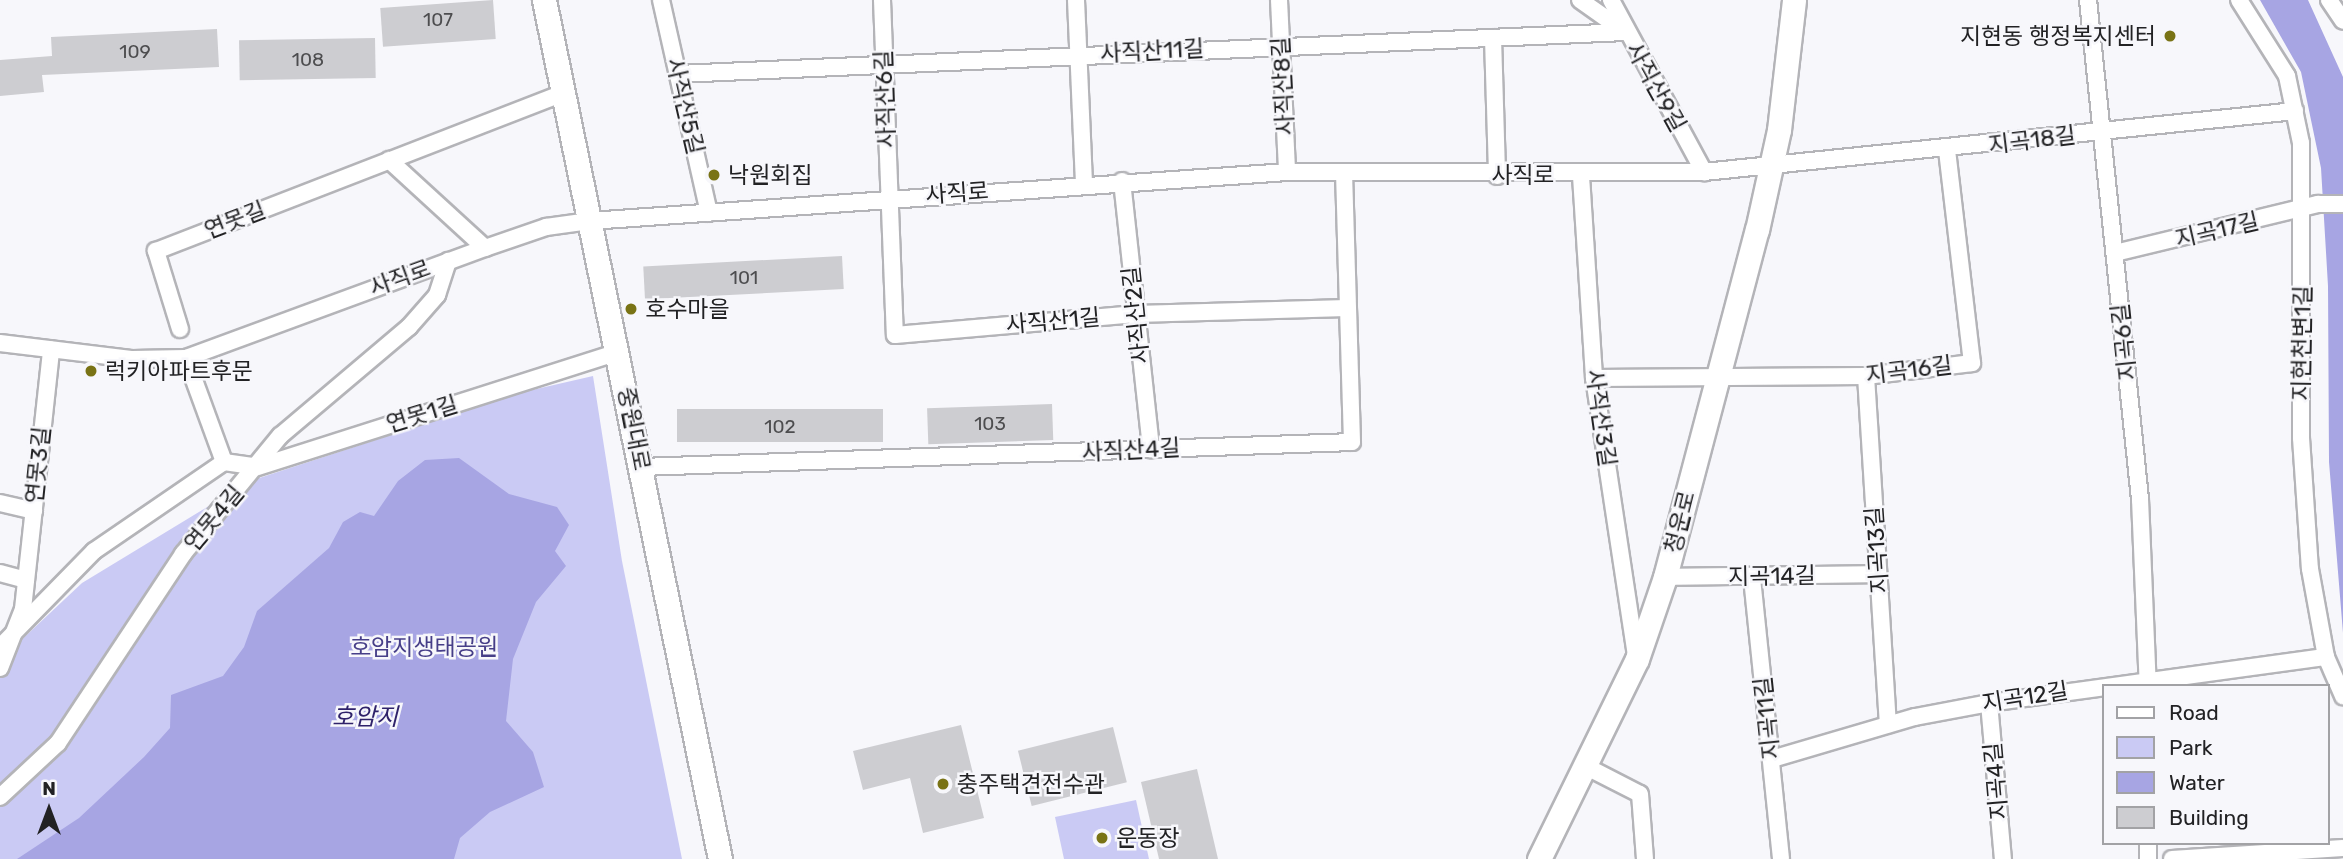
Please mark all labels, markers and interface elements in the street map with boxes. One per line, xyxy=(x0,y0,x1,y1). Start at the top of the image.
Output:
house number: 107 xyxy=(423,9,453,31)
place label: 지현동 행정복지센터 xyxy=(1960,22,2156,50)
marker: 지현동 행정복지센터 xyxy=(2162,28,2178,44)
street label: 사직산11길 xyxy=(1099,34,1205,68)
street label: 사직산8길 xyxy=(1267,36,1299,136)
street label: 사직산9길 xyxy=(1620,37,1692,137)
house number: 109 xyxy=(119,41,151,63)
house number: 108 xyxy=(292,49,324,71)
street label: 사직산6길 xyxy=(869,49,901,149)
street label: 사직산5길 xyxy=(660,55,710,157)
street label: 지곡18길 xyxy=(1987,121,2077,159)
place label: 낙원회집 xyxy=(728,161,813,189)
street label: 사직로 xyxy=(1491,161,1555,189)
marker: 낙원회집 xyxy=(706,167,722,183)
street label: 사직로 xyxy=(924,177,990,209)
street label: 연못길 xyxy=(200,196,270,244)
street label: 지곡17길 xyxy=(2172,207,2262,253)
street label: 사직로 xyxy=(365,254,435,302)
street label: 사직산2길 xyxy=(1117,265,1155,365)
house number: 101 xyxy=(730,267,758,289)
street label: 지현천변1길 xyxy=(2287,285,2317,401)
place label: 호수마을 xyxy=(645,295,730,323)
marker: 호수마을 xyxy=(623,301,639,317)
street label: 지곡6길 xyxy=(2106,302,2142,382)
street label: 사직산1길 xyxy=(1005,303,1101,339)
street label: 지곡16길 xyxy=(1864,351,1954,389)
place label: 럭키아파트후문 xyxy=(105,357,253,385)
marker: 럭키아파트후문 xyxy=(83,363,99,379)
street label: 사직산3길 xyxy=(1580,367,1622,469)
street label: 중원대로 xyxy=(612,385,656,473)
street label: 연못1길 xyxy=(383,390,461,438)
house number: 103 xyxy=(974,413,1006,435)
house number: 102 xyxy=(764,416,796,438)
street label: 연못3길 xyxy=(20,425,56,505)
street label: 사직산4길 xyxy=(1081,434,1181,466)
street label: 연못4길 xyxy=(178,479,250,557)
street label: 청운로 xyxy=(1659,488,1701,556)
street label: 지곡13길 xyxy=(1860,506,1894,594)
street label: 지곡14길 xyxy=(1728,561,1816,591)
park label: 호암지생태공원 xyxy=(350,633,498,661)
street label: 지곡11길 xyxy=(1749,675,1785,761)
street label: 지곡12길 xyxy=(1980,677,2070,717)
legend xyxy=(2102,684,2329,845)
text: Road xyxy=(2169,700,2219,725)
water label: 호암지 xyxy=(332,704,398,732)
text: Park xyxy=(2169,735,2213,760)
street label: 지곡4길 xyxy=(1979,741,2013,821)
place label: 충주택견전수관 xyxy=(957,770,1105,798)
text: Water xyxy=(2169,770,2225,795)
north arrow xyxy=(14,775,84,845)
marker: 충주택견전수관 xyxy=(935,776,951,792)
text: N xyxy=(42,777,56,800)
text: Building xyxy=(2169,805,2249,830)
place label: 운동장 xyxy=(1116,824,1179,852)
marker: 운동장 xyxy=(1094,830,1110,846)

